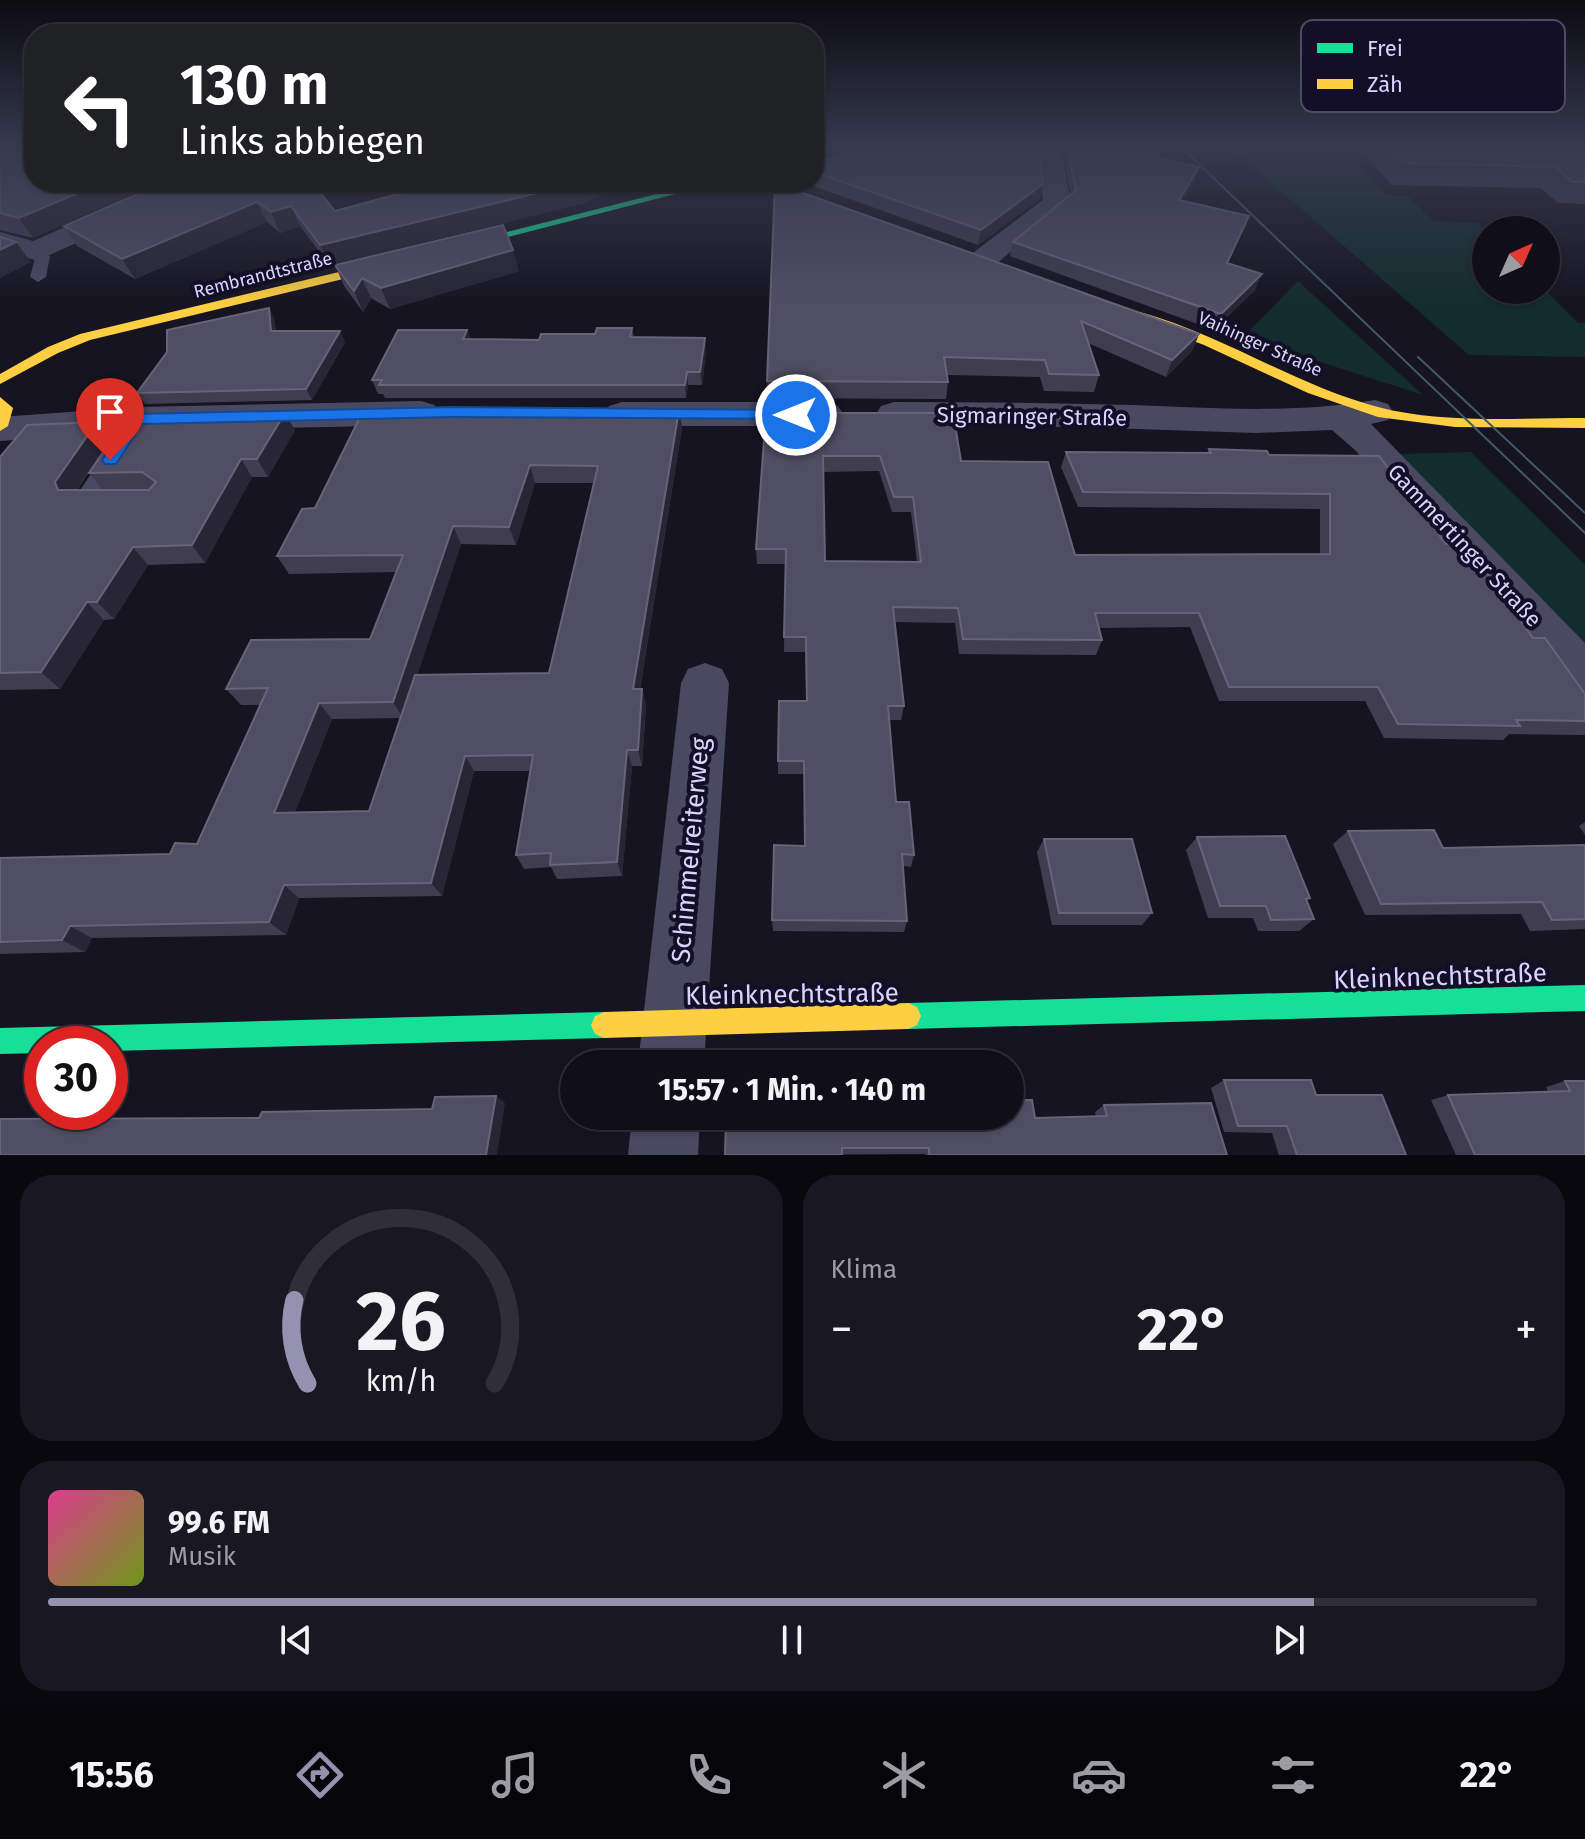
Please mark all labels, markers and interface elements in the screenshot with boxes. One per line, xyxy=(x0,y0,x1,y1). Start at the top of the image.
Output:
legend xyxy=(1301,20,1565,112)
text: Frei xyxy=(1367,35,1403,62)
text: 130 m xyxy=(180,52,328,119)
icon: left xyxy=(48,56,152,160)
text: Zäh xyxy=(1367,71,1403,98)
text: Links abbiegen xyxy=(180,120,425,164)
north arrow xyxy=(1472,216,1560,304)
map controls xyxy=(1472,216,1560,304)
street label: Rembrandtstraße xyxy=(191,247,335,303)
street label: Vaihinger Straße xyxy=(1194,307,1326,381)
position arrow xyxy=(754,373,838,457)
pin xyxy=(76,378,144,460)
icon: arrive xyxy=(88,390,132,434)
street label: Sigmaringer Straße xyxy=(937,401,1127,432)
street label: Gammertinger Straße xyxy=(1382,458,1547,632)
street label: Schimmelreiterweg xyxy=(665,736,716,964)
street label: Kleinknechtstraße xyxy=(1333,957,1547,996)
street label: Kleinknechtstraße xyxy=(685,977,899,1012)
speed limit sign: 30 xyxy=(24,1026,128,1130)
text: 15:57 · 1 Min. · 140 m xyxy=(658,1072,926,1108)
text: Klima xyxy=(831,1254,897,1285)
text: 26 xyxy=(356,1272,446,1372)
text: 22° xyxy=(1137,1294,1230,1366)
text: − xyxy=(831,1303,853,1356)
text: + xyxy=(1515,1303,1537,1356)
text: km/h xyxy=(366,1364,437,1399)
text: 99.6 FM xyxy=(168,1505,270,1541)
text: Musik xyxy=(168,1541,236,1572)
icon: previous xyxy=(274,1618,318,1662)
icon: pause xyxy=(770,1618,814,1662)
icon: next xyxy=(1267,1618,1311,1662)
icon: directions xyxy=(292,1747,348,1803)
icon: music xyxy=(487,1747,543,1803)
icon: phone xyxy=(681,1747,737,1803)
icon: climate xyxy=(876,1747,932,1803)
icon: car xyxy=(1071,1747,1127,1803)
icon: filters xyxy=(1265,1747,1321,1803)
text: 15:56 xyxy=(69,1753,154,1797)
text: 22° xyxy=(1460,1753,1516,1797)

